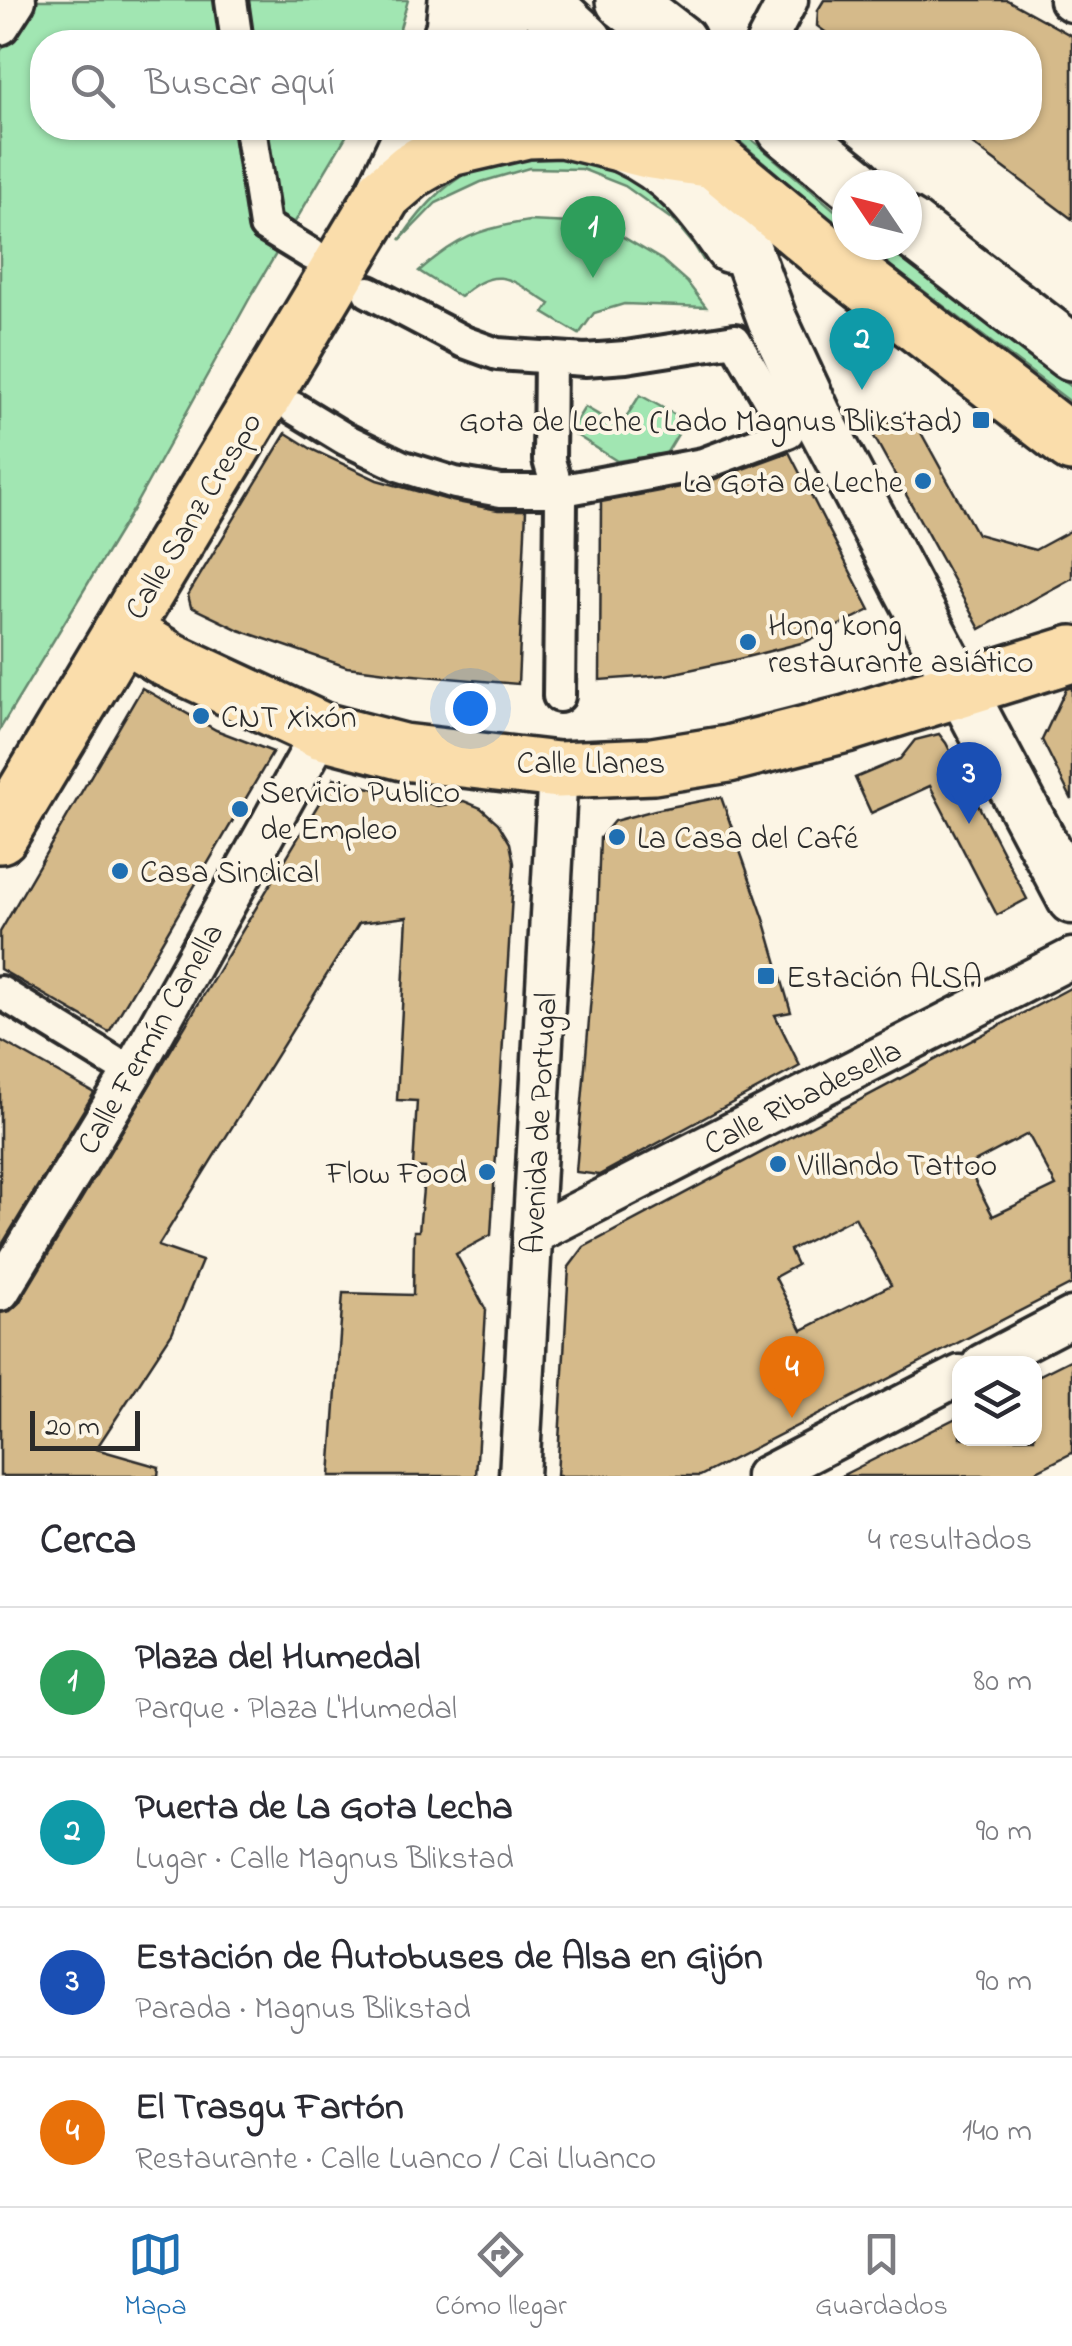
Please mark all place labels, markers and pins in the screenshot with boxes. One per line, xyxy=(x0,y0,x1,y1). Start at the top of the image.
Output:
pin: 1 xyxy=(560,196,626,278)
pin: 2 xyxy=(830,308,894,390)
place label: Gota de Leche (Lado Magnus Blikstad) xyxy=(459,400,961,447)
marker: Gota de Leche (Lado Magnus Blikstad) xyxy=(970,409,992,431)
place label: La Gota de Leche xyxy=(683,461,904,508)
marker: La Gota de Leche xyxy=(912,470,934,492)
place label: Hong kong restaurante asiático xyxy=(768,604,1034,688)
marker: Hong kong restaurante asiático xyxy=(737,631,759,653)
place label: CNT Xixón xyxy=(221,696,357,743)
marker: CNT Xixón xyxy=(190,705,212,727)
pin: 3 xyxy=(936,742,1002,824)
place label: Servicio Publico de Empleo xyxy=(260,771,460,855)
marker: Servicio Publico de Empleo xyxy=(229,798,251,820)
place label: La Casa del Café xyxy=(637,817,859,864)
marker: La Casa del Café xyxy=(606,826,628,848)
place label: Casa Sindical xyxy=(140,851,319,898)
marker: Casa Sindical xyxy=(109,860,131,882)
place label: Estación ALSA xyxy=(786,956,982,1003)
marker: Estación ALSA xyxy=(755,965,777,987)
place label: Villando Tattoo xyxy=(797,1144,997,1191)
place label: Flow Food xyxy=(325,1152,467,1199)
marker: Villando Tattoo xyxy=(767,1153,789,1175)
marker: Flow Food xyxy=(476,1161,498,1183)
pin: 4 xyxy=(760,1336,824,1418)

